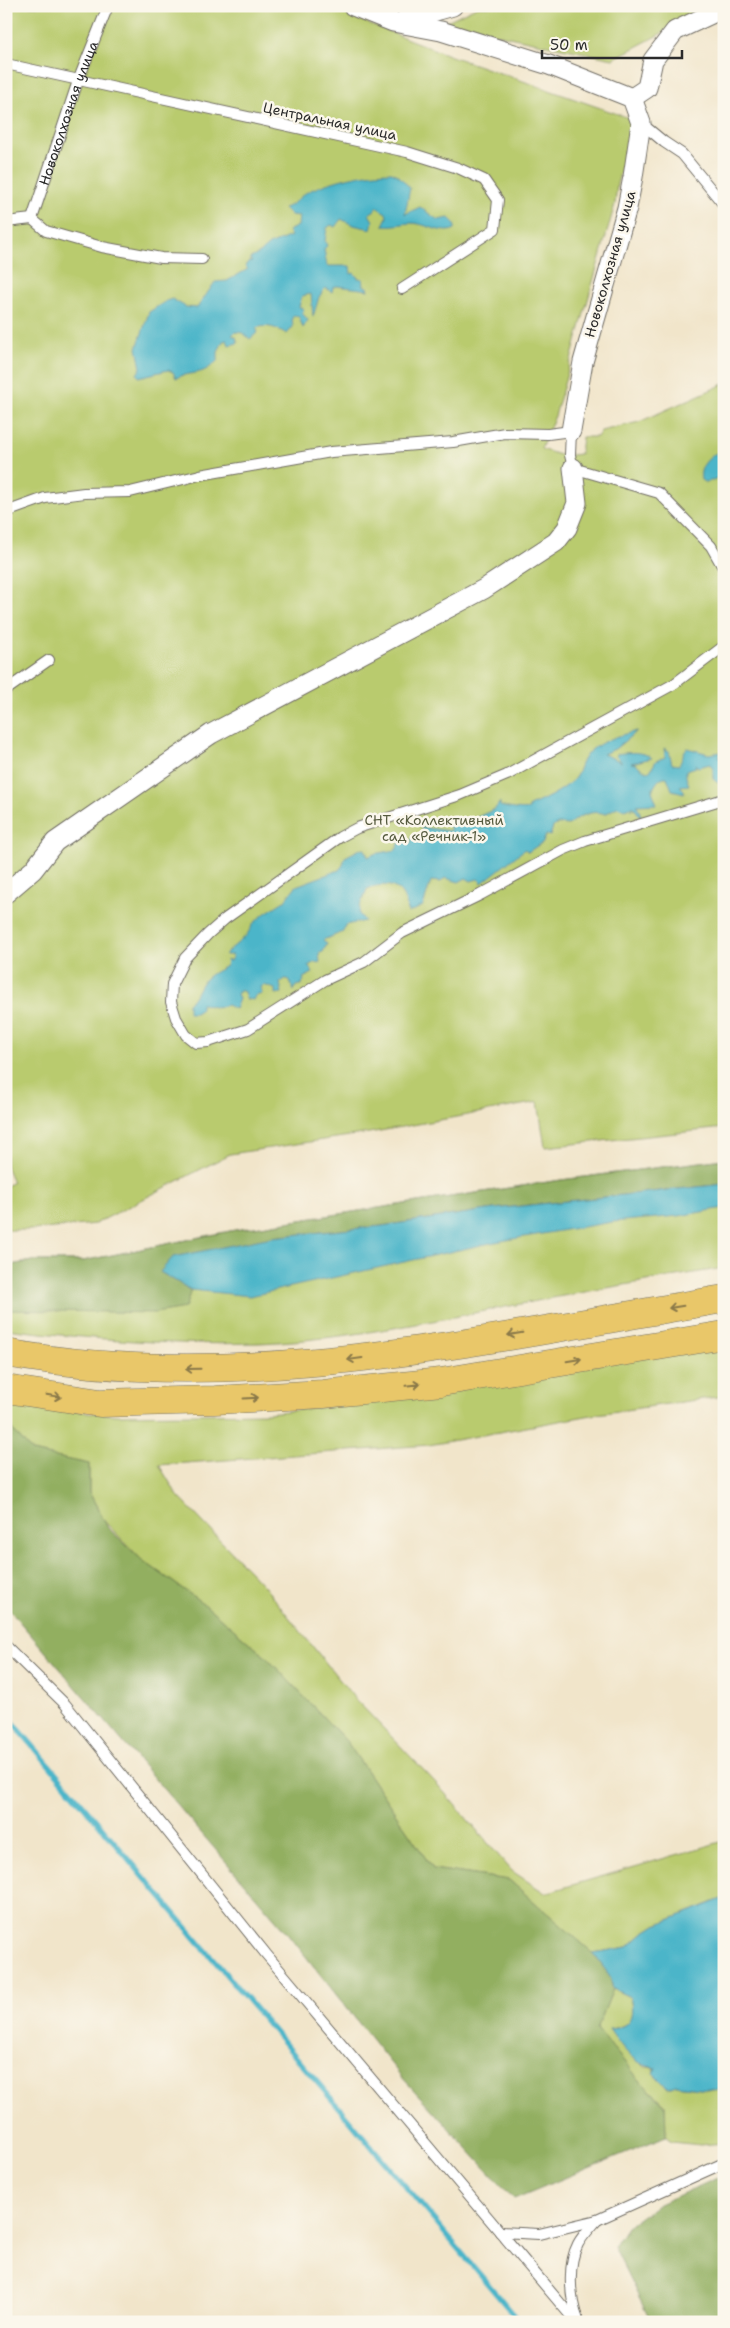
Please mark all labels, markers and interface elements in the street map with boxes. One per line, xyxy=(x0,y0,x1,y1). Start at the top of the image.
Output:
scale bar xyxy=(542,28,682,60)
text: 50 m xyxy=(550,35,588,55)
street label: Новоколхозная улица xyxy=(35,38,102,188)
street label: Центральная улица xyxy=(262,98,399,144)
street label: Новоколхозная улица xyxy=(580,188,640,339)
park label: СНТ «Коллективный сад «Речник-1» xyxy=(364,811,504,845)
one-way arrow xyxy=(668,1303,684,1313)
one-way arrow xyxy=(508,1329,524,1339)
one-way arrow xyxy=(347,1354,363,1364)
one-way arrow xyxy=(565,1354,581,1364)
one-way arrow xyxy=(185,1364,201,1374)
one-way arrow xyxy=(405,1380,421,1389)
one-way arrow xyxy=(46,1391,62,1401)
one-way arrow xyxy=(243,1394,259,1403)

